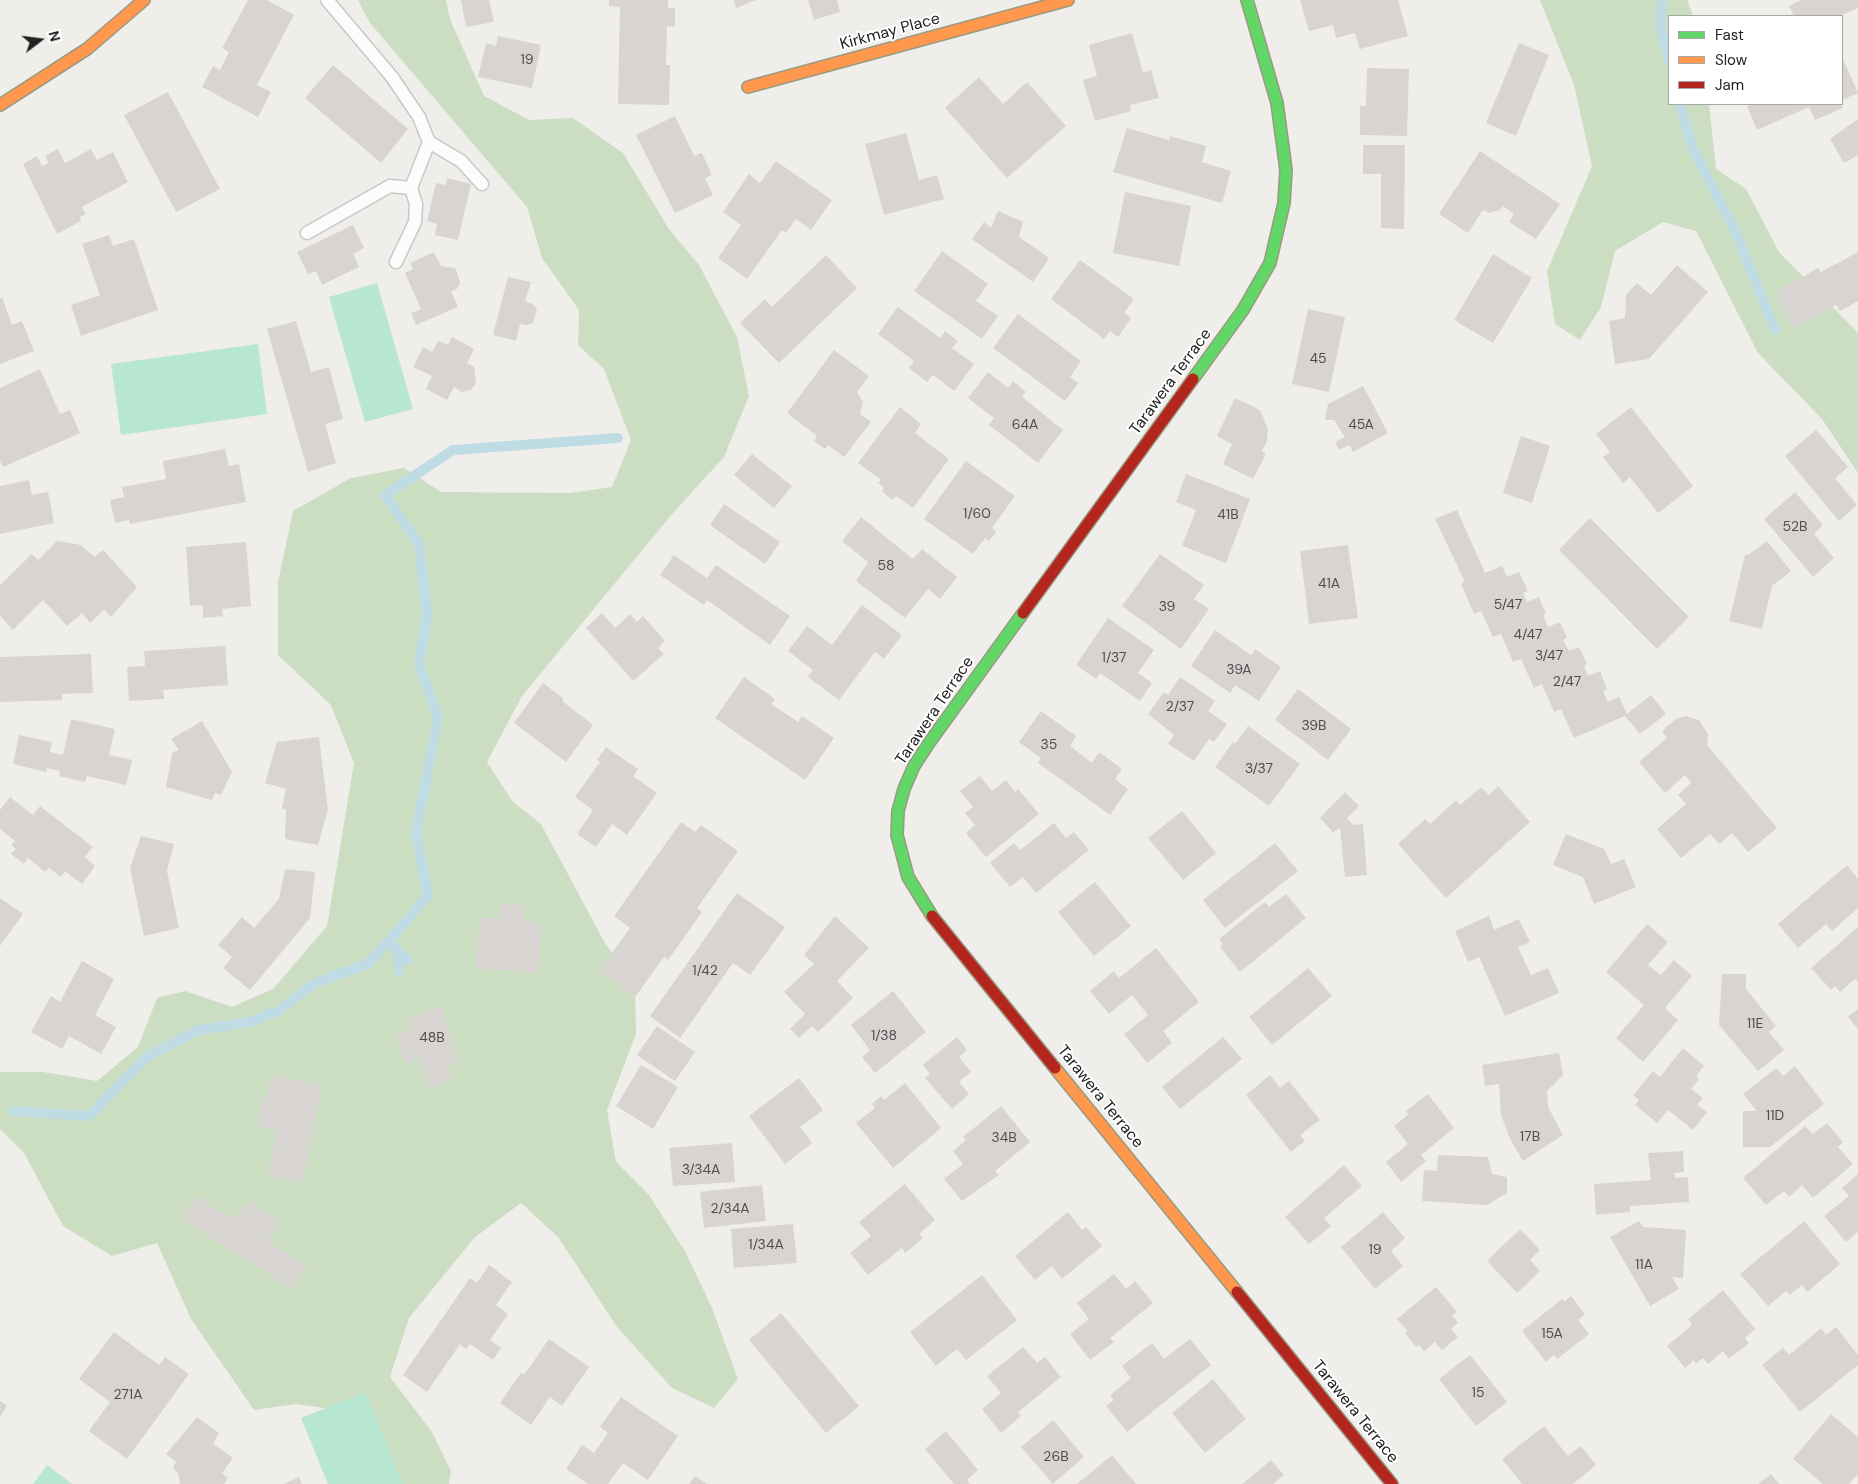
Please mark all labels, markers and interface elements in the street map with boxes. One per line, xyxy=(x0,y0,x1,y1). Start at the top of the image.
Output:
street label: Kirkmay Place xyxy=(838,9,942,55)
north arrow xyxy=(15,15,65,65)
legend xyxy=(1668,15,1843,105)
text: Fast xyxy=(1715,25,1744,45)
text: N xyxy=(44,29,65,43)
text: Slow xyxy=(1715,50,1747,70)
house number: 19 xyxy=(520,52,534,68)
text: Jam xyxy=(1715,75,1744,95)
street label: Tarawera Terrace xyxy=(1126,325,1216,439)
house number: 45 xyxy=(1309,351,1327,367)
house number: 64A xyxy=(1012,417,1038,433)
house number: 45A xyxy=(1348,417,1374,433)
house number: 1/60 xyxy=(963,506,991,522)
house number: 41B xyxy=(1217,507,1239,523)
house number: 52B xyxy=(1783,519,1807,535)
house number: 58 xyxy=(877,558,895,574)
house number: 41A xyxy=(1318,576,1340,592)
house number: 5/47 xyxy=(1494,597,1522,613)
house number: 39 xyxy=(1159,599,1175,615)
house number: 4/47 xyxy=(1514,627,1542,643)
house number: 3/47 xyxy=(1535,648,1563,664)
house number: 1/37 xyxy=(1102,650,1126,666)
street label: Tarawera Terrace xyxy=(892,653,978,769)
house number: 39A xyxy=(1226,662,1252,678)
house number: 2/47 xyxy=(1553,674,1581,690)
house number: 2/37 xyxy=(1166,699,1194,715)
house number: 39B xyxy=(1301,718,1327,734)
house number: 35 xyxy=(1041,737,1057,753)
house number: 3/37 xyxy=(1245,761,1273,777)
house number: 1/42 xyxy=(692,963,718,979)
house number: 11E xyxy=(1747,1016,1763,1032)
house number: 1/38 xyxy=(871,1028,897,1044)
house number: 48B xyxy=(419,1030,445,1046)
street label: Tarawera Terrace xyxy=(1053,1042,1147,1152)
house number: 11D xyxy=(1766,1108,1784,1124)
house number: 17B xyxy=(1520,1129,1540,1145)
house number: 34B xyxy=(991,1130,1017,1146)
house number: 3/34A xyxy=(682,1162,720,1178)
house number: 2/34A xyxy=(710,1201,750,1217)
house number: 1/34A xyxy=(748,1237,784,1253)
house number: 19 xyxy=(1368,1242,1382,1258)
house number: 11A xyxy=(1635,1257,1653,1273)
house number: 15A xyxy=(1541,1326,1563,1342)
street label: Tarawera Terrace xyxy=(1308,1357,1402,1467)
house number: 15 xyxy=(1472,1385,1484,1401)
house number: 271A xyxy=(113,1387,143,1403)
house number: 26B xyxy=(1043,1449,1069,1465)

